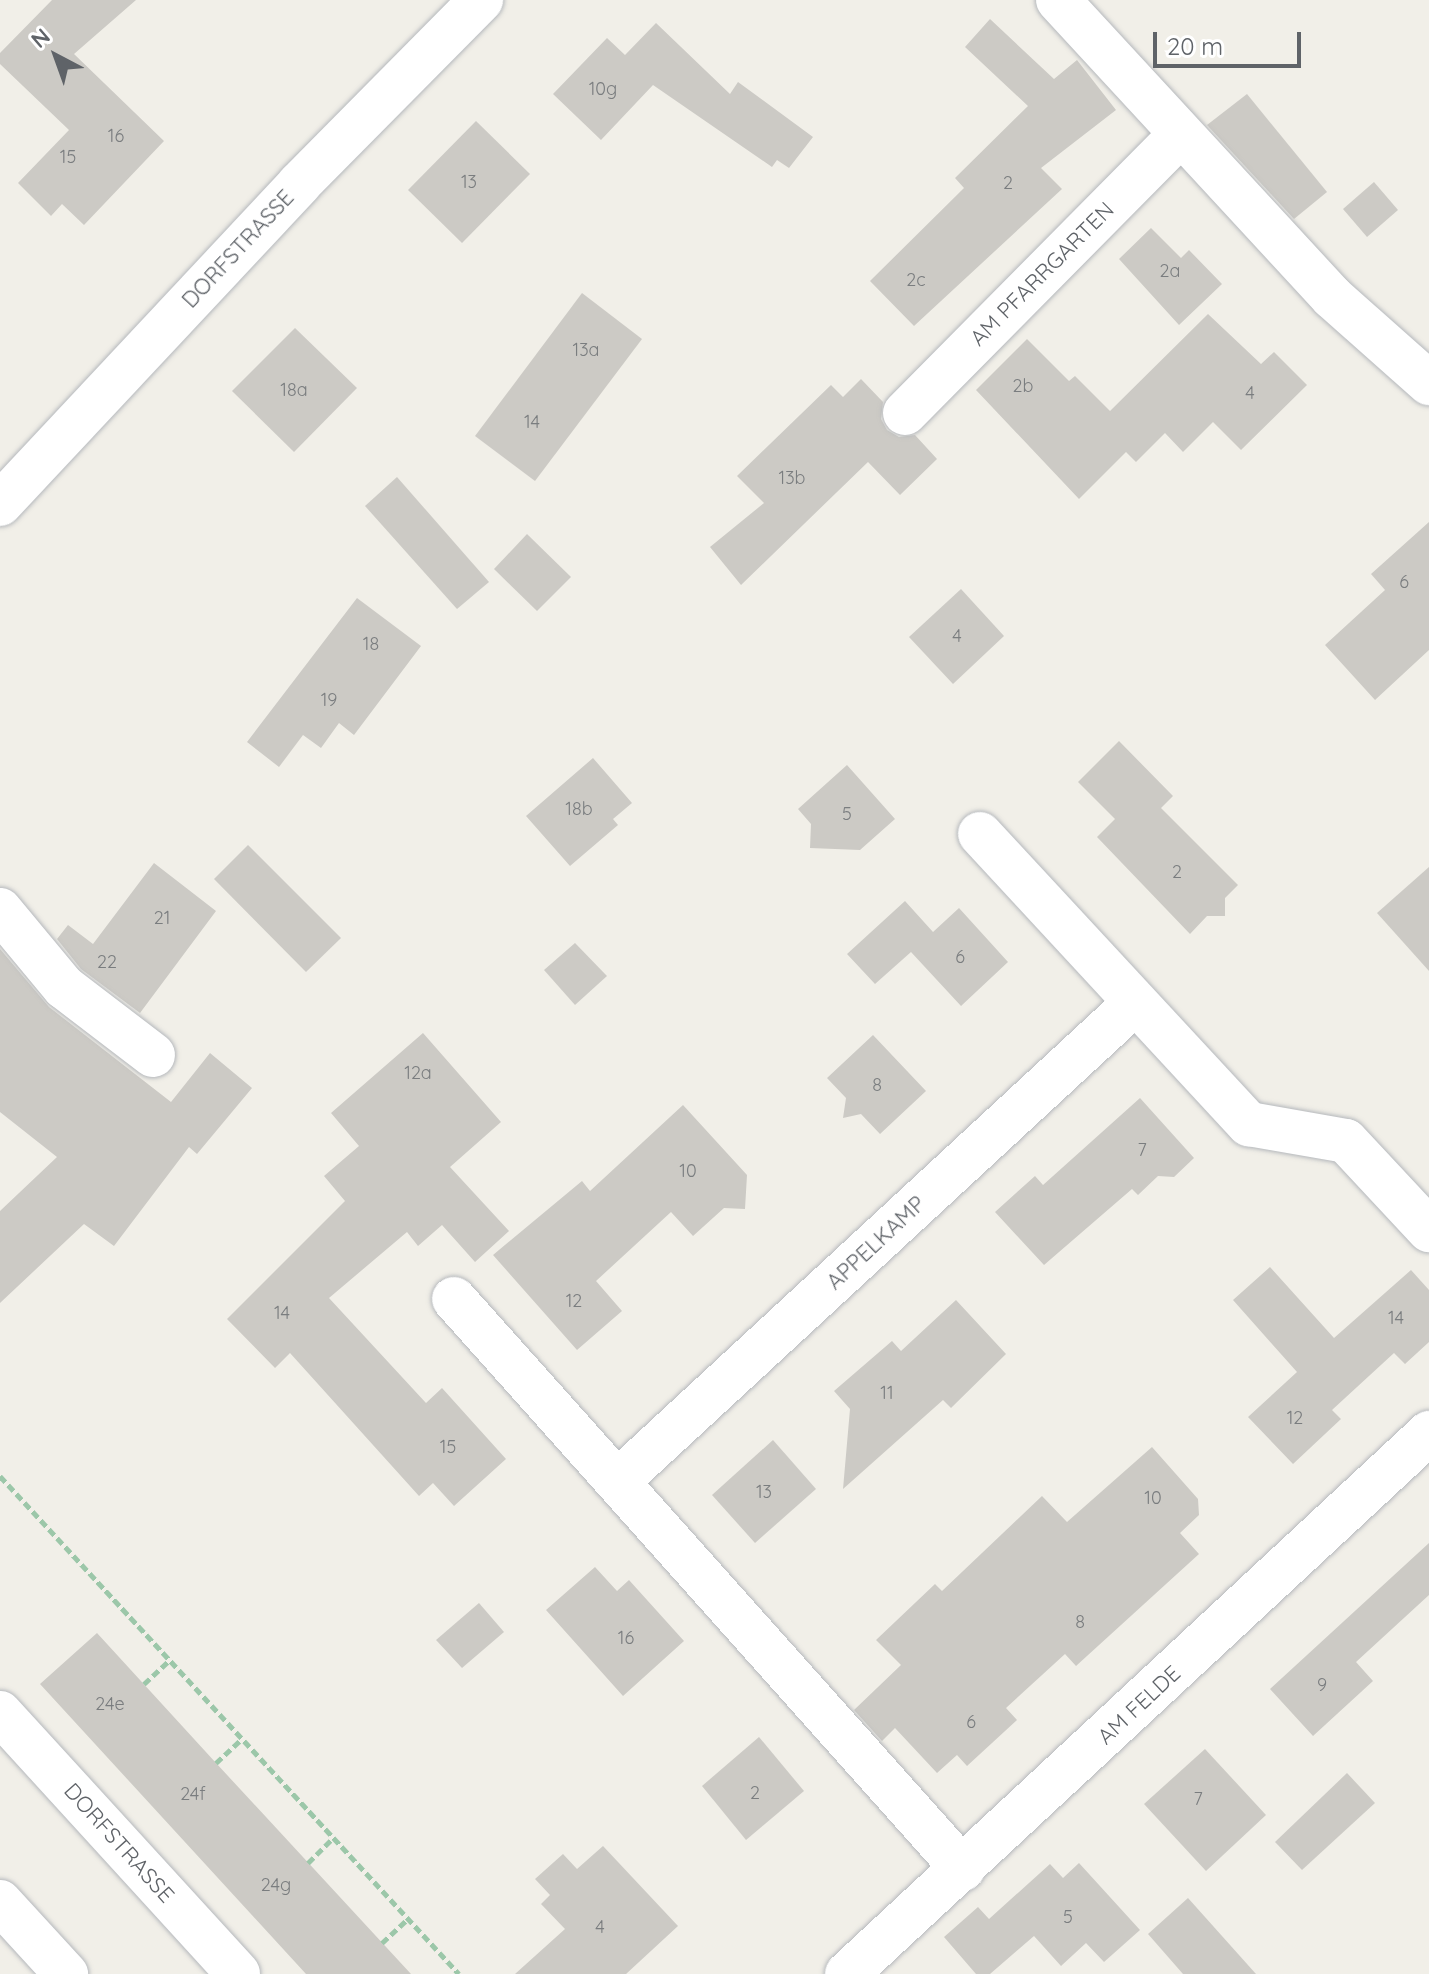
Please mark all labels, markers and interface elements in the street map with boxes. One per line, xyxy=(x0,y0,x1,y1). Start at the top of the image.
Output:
north arrow xyxy=(16,16,96,96)
scale bar xyxy=(1157,16,1305,66)
text: N xyxy=(25,22,56,54)
text: 20 m xyxy=(1167,31,1223,61)
house number: 10g xyxy=(589,78,617,100)
house number: 16 xyxy=(108,125,124,147)
house number: 15 xyxy=(60,146,76,168)
house number: 13 xyxy=(461,171,477,193)
house number: 2 xyxy=(1003,172,1013,194)
street label: DORFSTRASSE xyxy=(177,185,299,313)
street label: AM PFARRGARTEN xyxy=(965,197,1119,351)
house number: 2a xyxy=(1160,260,1180,282)
house number: 2c xyxy=(906,269,926,291)
house number: 13a xyxy=(573,339,599,361)
house number: 2b xyxy=(1013,375,1033,397)
house number: 18a xyxy=(280,379,308,401)
house number: 4 xyxy=(1245,382,1255,404)
house number: 14 xyxy=(524,411,540,433)
house number: 13b xyxy=(779,467,805,489)
house number: 6 xyxy=(1399,571,1409,593)
house number: 4 xyxy=(952,625,962,647)
house number: 18 xyxy=(363,633,379,655)
house number: 19 xyxy=(321,689,337,711)
house number: 18b xyxy=(565,798,593,820)
house number: 5 xyxy=(842,803,852,825)
house number: 2 xyxy=(1172,861,1182,883)
house number: 21 xyxy=(154,907,170,929)
house number: 6 xyxy=(955,946,965,968)
house number: 22 xyxy=(97,951,117,973)
house number: 12a xyxy=(404,1062,432,1084)
house number: 8 xyxy=(872,1074,882,1096)
house number: 7 xyxy=(1137,1139,1147,1161)
house number: 10 xyxy=(679,1160,697,1182)
street label: APPELKAMP xyxy=(821,1191,931,1295)
house number: 12 xyxy=(566,1290,582,1312)
house number: 14 xyxy=(274,1302,290,1324)
house number: 14 xyxy=(1388,1307,1404,1329)
house number: 11 xyxy=(880,1382,894,1404)
house number: 12 xyxy=(1287,1407,1303,1429)
house number: 15 xyxy=(440,1436,456,1458)
house number: 13 xyxy=(756,1481,772,1503)
house number: 10 xyxy=(1144,1487,1162,1509)
house number: 8 xyxy=(1075,1611,1085,1633)
house number: 16 xyxy=(618,1627,634,1649)
street label: AM FELDE xyxy=(1092,1660,1186,1750)
house number: 9 xyxy=(1317,1674,1327,1696)
house number: 24e xyxy=(95,1693,125,1715)
house number: 6 xyxy=(966,1711,976,1733)
street label: DORFSTRASSE xyxy=(58,1778,180,1908)
house number: 2 xyxy=(750,1782,760,1804)
house number: 24f xyxy=(180,1783,206,1805)
house number: 7 xyxy=(1193,1788,1203,1810)
house number: 24g xyxy=(261,1874,291,1896)
house number: 5 xyxy=(1063,1906,1073,1928)
house number: 4 xyxy=(595,1916,605,1938)

